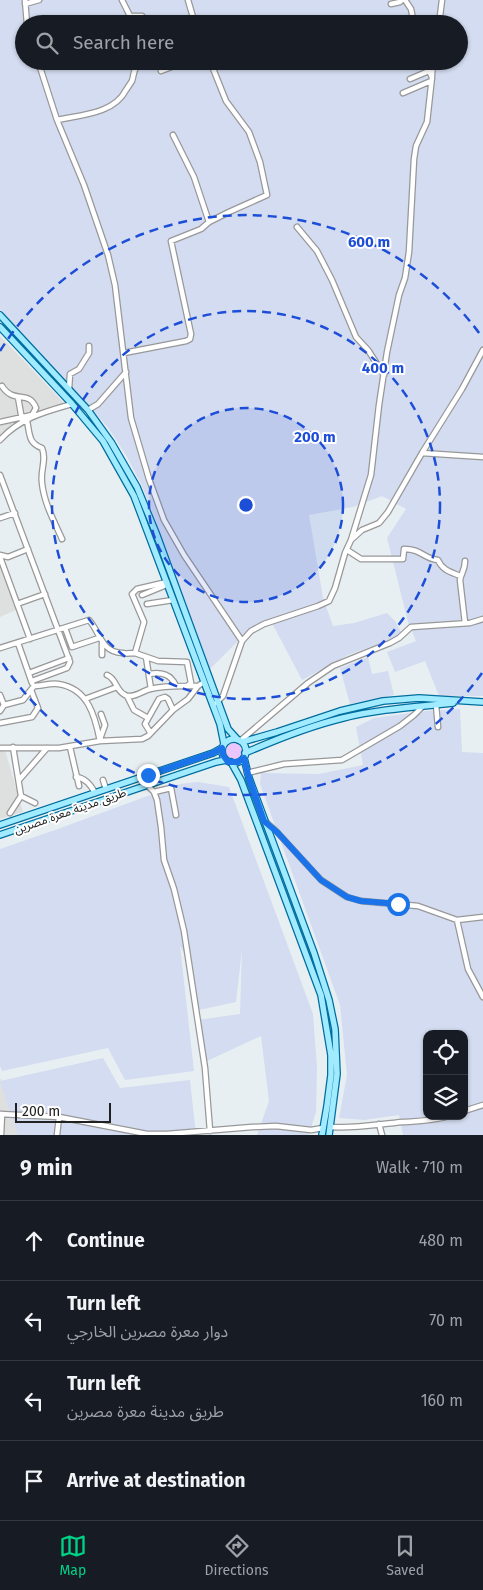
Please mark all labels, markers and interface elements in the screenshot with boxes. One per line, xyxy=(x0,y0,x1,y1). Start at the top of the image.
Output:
search box xyxy=(15,15,468,70)
icon: search xyxy=(33,29,61,57)
text: Search here xyxy=(73,31,174,54)
text: 600 m xyxy=(348,233,390,251)
text: 400 m xyxy=(362,359,404,377)
text: 200 m xyxy=(294,428,336,446)
centre of rings xyxy=(237,496,255,514)
route end xyxy=(137,764,160,787)
street label: طريق مدينة معرة مصرين xyxy=(12,785,128,838)
route start xyxy=(387,893,410,916)
map controls xyxy=(423,1030,468,1120)
button: locate xyxy=(423,1030,468,1075)
button: layers xyxy=(423,1075,468,1120)
scale bar xyxy=(15,1100,111,1123)
text: 200 m xyxy=(22,1103,60,1120)
text: 9 min xyxy=(20,1155,73,1181)
text: Walk · 710 m xyxy=(376,1158,463,1177)
icon: ahead xyxy=(20,1227,48,1255)
text: Continue xyxy=(67,1229,145,1252)
text: 480 m xyxy=(419,1231,463,1250)
text: Turn left xyxy=(67,1292,141,1315)
icon: left xyxy=(20,1307,48,1335)
text: 70 m xyxy=(429,1311,463,1330)
text: دوار معرة مصرين الخارجي xyxy=(67,1322,228,1341)
text: Turn left xyxy=(67,1372,141,1395)
icon: left xyxy=(20,1387,48,1415)
text: 160 m xyxy=(421,1391,463,1410)
text: طريق مدينة معرة مصرين xyxy=(67,1402,224,1421)
icon: arrive xyxy=(20,1467,48,1495)
text: Arrive at destination xyxy=(67,1469,246,1492)
tab: Map xyxy=(59,1532,87,1579)
tab: Directions xyxy=(204,1532,269,1579)
tab: Saved xyxy=(386,1532,424,1579)

